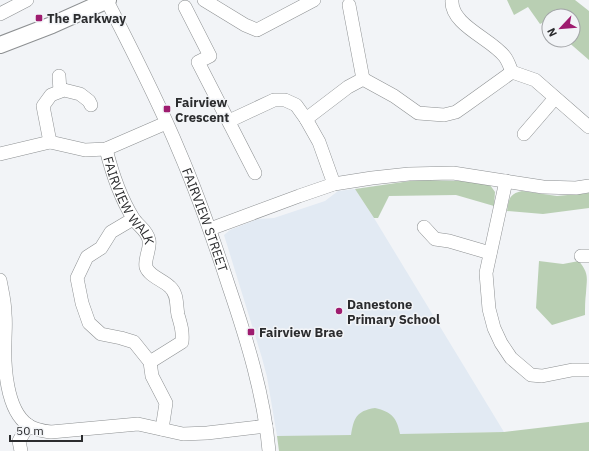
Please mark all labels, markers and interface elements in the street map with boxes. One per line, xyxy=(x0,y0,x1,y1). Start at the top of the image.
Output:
north arrow xyxy=(541,8,581,48)
place label: The Parkway xyxy=(47,10,126,27)
marker: The Parkway xyxy=(34,13,44,23)
text: N xyxy=(544,26,560,39)
place label: Fairview Crescent xyxy=(175,94,229,126)
marker: Fairview Crescent xyxy=(162,104,172,114)
street label: FAIRVIEW WALK xyxy=(99,154,158,246)
street label: FAIRVIEW STREET xyxy=(178,165,232,275)
place label: Danestone Primary School xyxy=(347,296,440,328)
marker: Danestone Primary School xyxy=(334,306,344,316)
place label: Fairview Brae xyxy=(259,324,343,341)
marker: Fairview Brae xyxy=(246,327,256,337)
scale bar xyxy=(10,417,82,443)
text: 50 m xyxy=(16,423,44,438)

